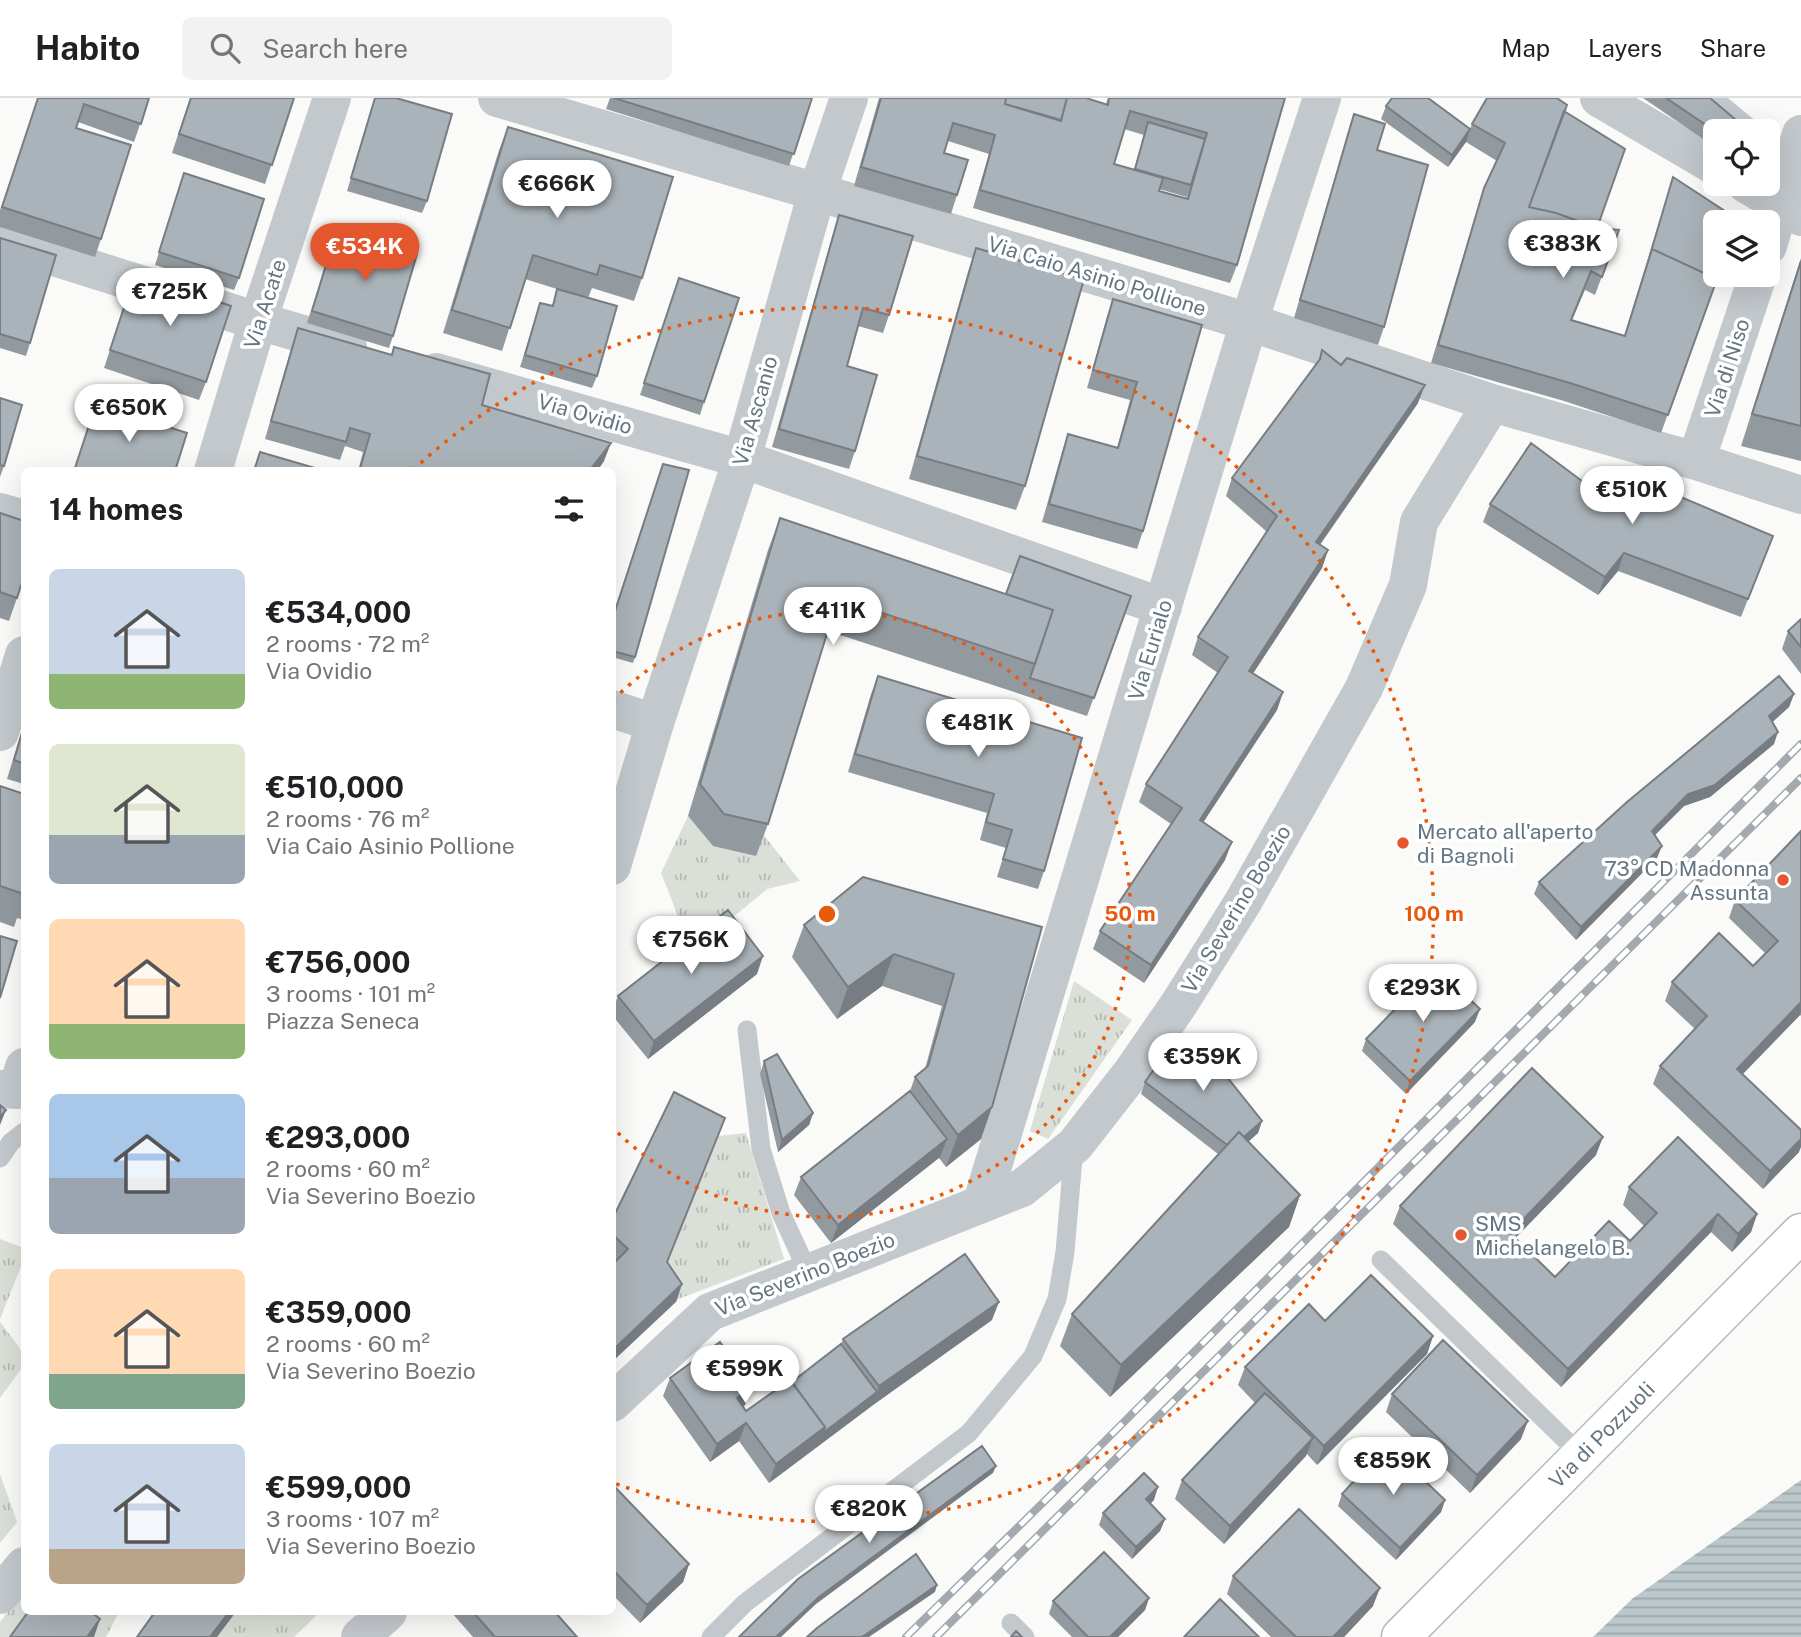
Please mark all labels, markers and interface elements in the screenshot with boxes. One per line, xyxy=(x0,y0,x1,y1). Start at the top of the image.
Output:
search box xyxy=(182,17,672,80)
text: Habito xyxy=(35,29,140,67)
icon: search xyxy=(206,29,244,67)
text: Search here xyxy=(262,33,408,64)
text: Map xyxy=(1501,34,1550,62)
text: Layers xyxy=(1588,34,1662,62)
text: Share xyxy=(1700,34,1766,62)
map controls xyxy=(1703,119,1780,287)
button: locate xyxy=(1703,119,1780,196)
pin: €666K xyxy=(508,160,606,220)
text: €666K xyxy=(519,169,595,196)
button: layers xyxy=(1703,210,1780,287)
pin: €383K xyxy=(1514,220,1612,280)
pin: €534K xyxy=(316,223,414,283)
text: €383K xyxy=(1524,229,1602,256)
street label: Via Caio Asinio Pollione xyxy=(985,231,1209,321)
text: €534K xyxy=(326,232,404,259)
street label: Via Acate xyxy=(239,256,291,352)
pin: €725K xyxy=(121,268,219,328)
text: €725K xyxy=(132,277,208,304)
street label: Via di Niso xyxy=(1699,316,1755,420)
street label: Via Ascanio xyxy=(727,353,783,469)
pin: €650K xyxy=(80,384,178,444)
street label: Via Ovidio xyxy=(535,389,635,439)
text: €650K xyxy=(90,393,168,420)
pin: €510K xyxy=(1583,466,1681,526)
text: €510K xyxy=(1596,475,1668,502)
icon: filters xyxy=(550,490,588,528)
text: 14 homes xyxy=(49,491,183,527)
pin: €411K xyxy=(784,588,882,647)
text: €534,000 xyxy=(266,594,411,630)
text: €411K xyxy=(800,596,866,623)
icon: home xyxy=(105,597,189,681)
street label: Via Eurialo xyxy=(1123,597,1177,703)
text: 2 rooms · 72 m² xyxy=(266,630,429,657)
text: Via Ovidio xyxy=(266,657,372,684)
pin: €481K xyxy=(929,700,1027,759)
text: €481K xyxy=(942,708,1014,735)
text: €510,000 xyxy=(266,769,404,805)
icon: home xyxy=(105,772,189,856)
text: 2 rooms · 76 m² xyxy=(266,805,429,832)
place label: Mercato all'aperto di Bagnoli xyxy=(1417,819,1593,868)
street label: Via Severino Boezio xyxy=(1176,821,1296,997)
text: Via Caio Asinio Pollione xyxy=(266,832,515,859)
marker: Mercato all'aperto di Bagnoli xyxy=(1395,835,1411,851)
place label: 73° CD Madonna Assunta xyxy=(1604,856,1769,905)
marker: 73° CD Madonna Assunta xyxy=(1775,872,1791,888)
text: 50 m xyxy=(1104,901,1156,926)
text: 100 m xyxy=(1404,901,1464,926)
centre of rings xyxy=(815,902,839,926)
pin: €756K xyxy=(642,916,740,976)
text: €756K xyxy=(653,925,729,952)
text: €756,000 xyxy=(266,944,411,980)
icon: home xyxy=(105,947,189,1031)
pin: €293K xyxy=(1374,964,1472,1024)
text: €293K xyxy=(1385,973,1461,1000)
text: 3 rooms · 101 m² xyxy=(266,980,435,1007)
text: Piazza Seneca xyxy=(266,1007,420,1034)
pin: €359K xyxy=(1154,1034,1252,1093)
text: €359K xyxy=(1164,1042,1242,1069)
text: €293,000 xyxy=(266,1119,410,1155)
icon: home xyxy=(105,1122,189,1206)
text: 2 rooms · 60 m² xyxy=(266,1155,430,1182)
text: Via Severino Boezio xyxy=(266,1182,476,1209)
place label: SMS Michelangelo B. xyxy=(1475,1211,1630,1260)
street label: Via Severino Boezio xyxy=(712,1227,898,1321)
marker: SMS Michelangelo B. xyxy=(1453,1227,1469,1243)
text: €359,000 xyxy=(266,1294,412,1330)
icon: home xyxy=(105,1297,189,1381)
text: 2 rooms · 60 m² xyxy=(266,1330,430,1357)
pin: €599K xyxy=(696,1346,794,1405)
text: €599K xyxy=(706,1354,784,1381)
text: Via Severino Boezio xyxy=(266,1357,476,1384)
street label: Via di Pozzuoli xyxy=(1544,1376,1659,1493)
pin: €859K xyxy=(1344,1438,1442,1497)
text: €859K xyxy=(1354,1446,1432,1473)
text: €599,000 xyxy=(266,1469,411,1505)
icon: home xyxy=(105,1472,189,1556)
pin: €820K xyxy=(820,1486,918,1545)
text: €820K xyxy=(831,1494,907,1521)
text: 3 rooms · 107 m² xyxy=(266,1505,439,1532)
text: Via Severino Boezio xyxy=(266,1532,476,1559)

